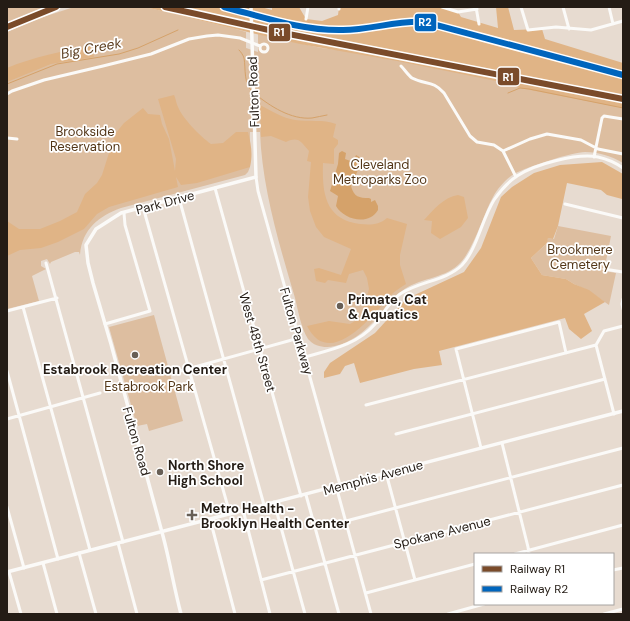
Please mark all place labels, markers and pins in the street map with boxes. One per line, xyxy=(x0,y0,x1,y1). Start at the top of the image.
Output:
place label: Primate, Cat & Aquatics xyxy=(348,291,427,323)
marker: Primate, Cat & Aquatics xyxy=(335,301,345,311)
marker: Estabrook Recreation Center xyxy=(130,350,140,360)
place label: Estabrook Recreation Center xyxy=(43,361,228,378)
place label: North Shore High School xyxy=(168,457,244,489)
marker: North Shore High School xyxy=(155,467,165,477)
place label: Metro Health - Brooklyn Health Center xyxy=(201,500,350,532)
marker: Metro Health - Brooklyn Health Center xyxy=(186,509,198,521)

